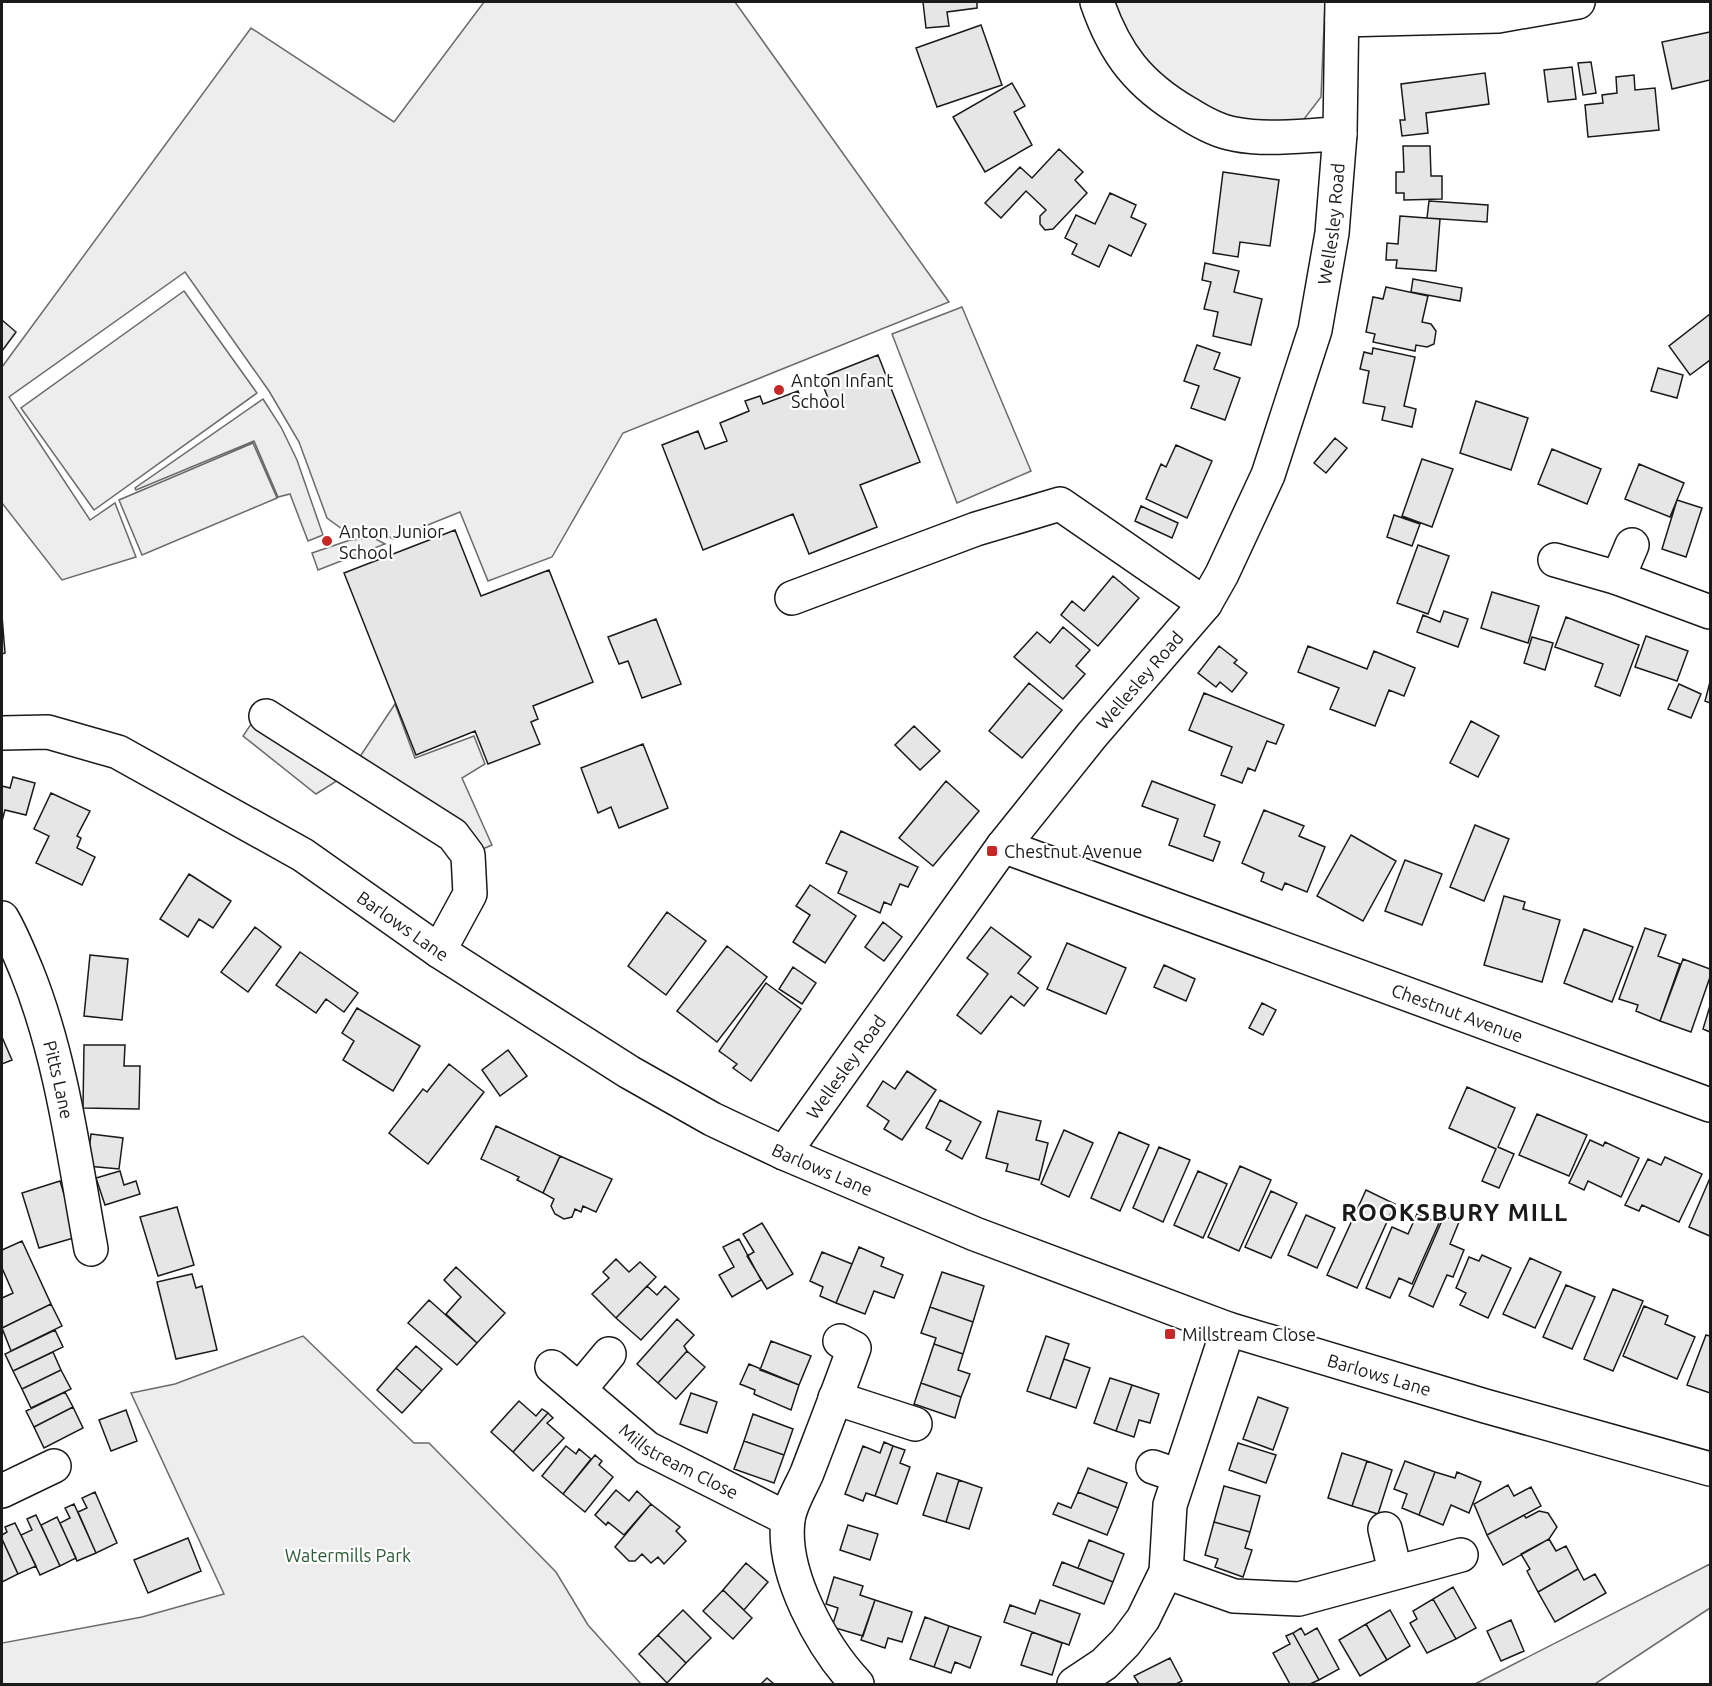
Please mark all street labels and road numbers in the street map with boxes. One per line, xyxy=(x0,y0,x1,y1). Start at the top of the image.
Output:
street label: Wellesley Road xyxy=(1313,162,1348,286)
street label: Wellesley Road xyxy=(1092,627,1187,733)
street label: Barlows Lane xyxy=(353,886,453,965)
street label: Chestnut Avenue xyxy=(1389,979,1526,1046)
street label: Wellesley Road xyxy=(802,1011,889,1122)
street label: Pitts Lane xyxy=(40,1038,78,1121)
street label: Barlows Lane xyxy=(769,1139,876,1199)
street label: Barlows Lane xyxy=(1325,1349,1434,1399)
street label: Millstream Close xyxy=(615,1419,742,1502)

